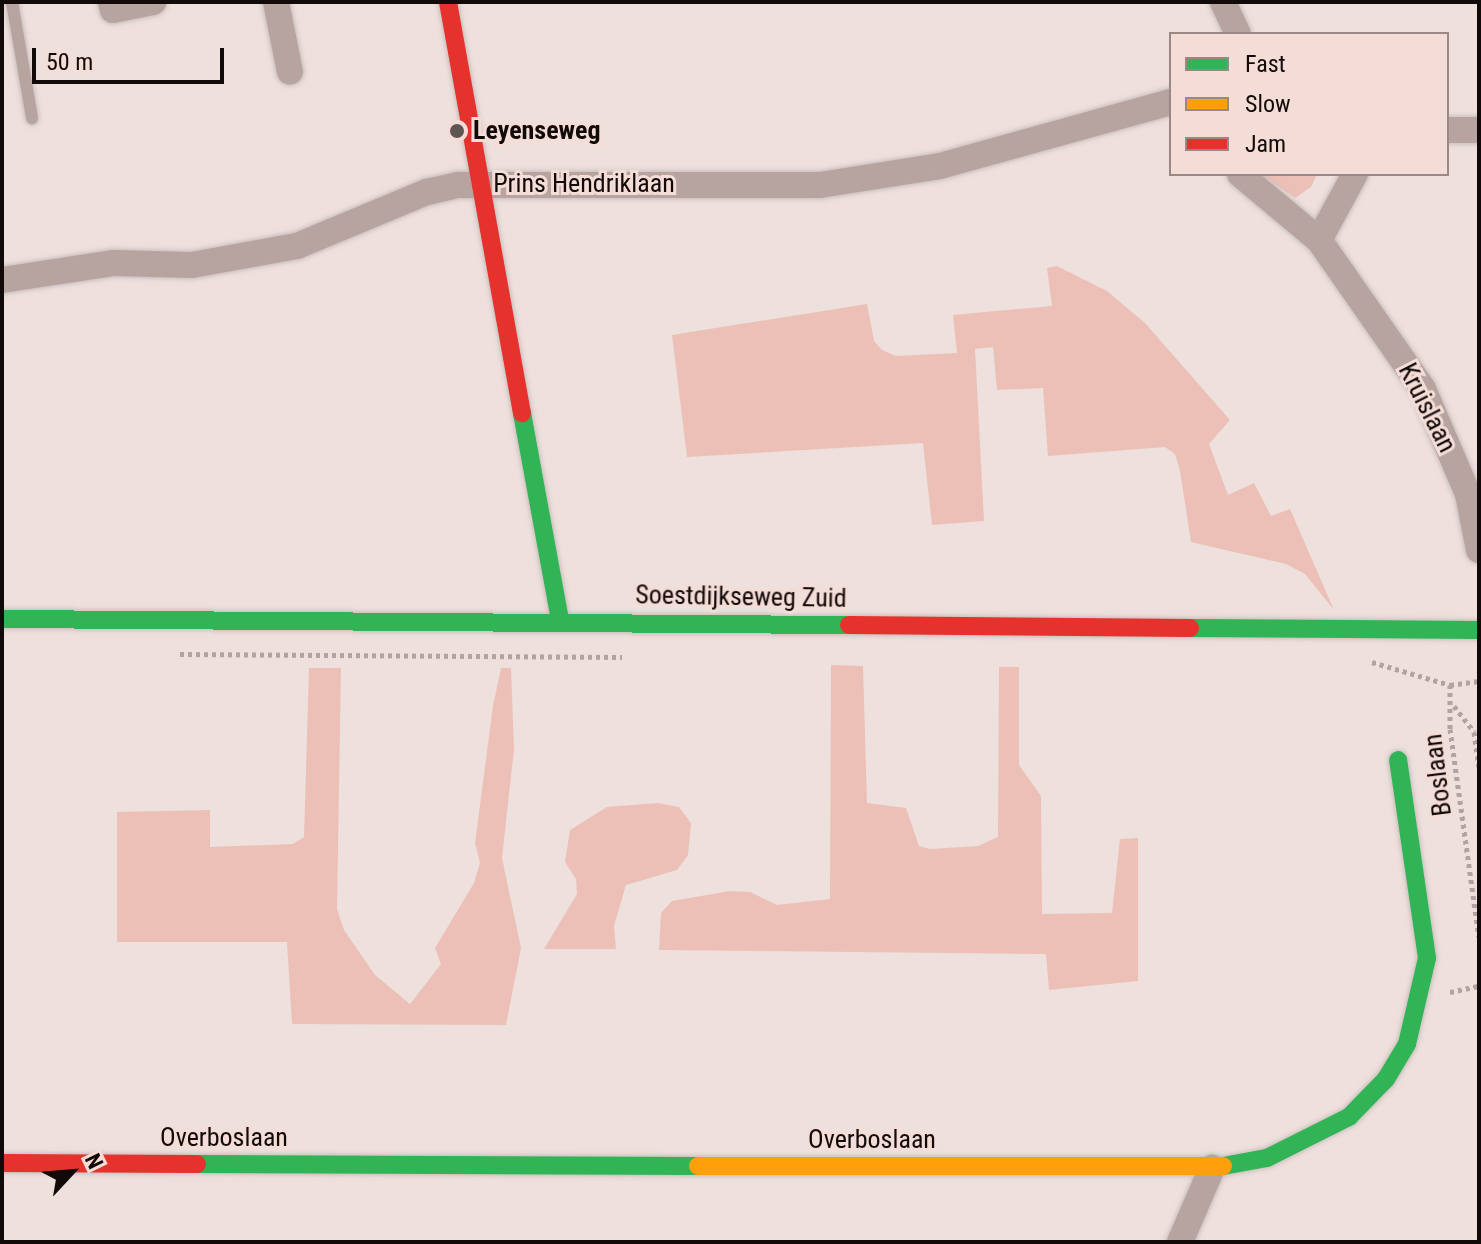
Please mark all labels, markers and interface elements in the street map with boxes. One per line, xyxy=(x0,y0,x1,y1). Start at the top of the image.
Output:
scale bar xyxy=(36,32,228,82)
legend xyxy=(1169,32,1449,176)
text: 50 m xyxy=(46,48,93,76)
text: Fast xyxy=(1245,50,1286,78)
text: Slow xyxy=(1245,90,1291,118)
place label: Leyenseweg xyxy=(473,115,601,147)
marker: Leyenseweg xyxy=(448,122,466,140)
text: Jam xyxy=(1245,130,1286,158)
street label: Prins Hendriklaan xyxy=(493,168,675,200)
street label: Kruislaan xyxy=(1391,358,1463,458)
street label: Soestdijkseweg Zuid xyxy=(635,580,847,614)
street label: Boslaan xyxy=(1417,732,1459,818)
street label: Overboslaan xyxy=(160,1122,288,1154)
street label: Overboslaan xyxy=(808,1124,936,1156)
north arrow xyxy=(32,1132,112,1212)
text: N xyxy=(80,1150,108,1173)

